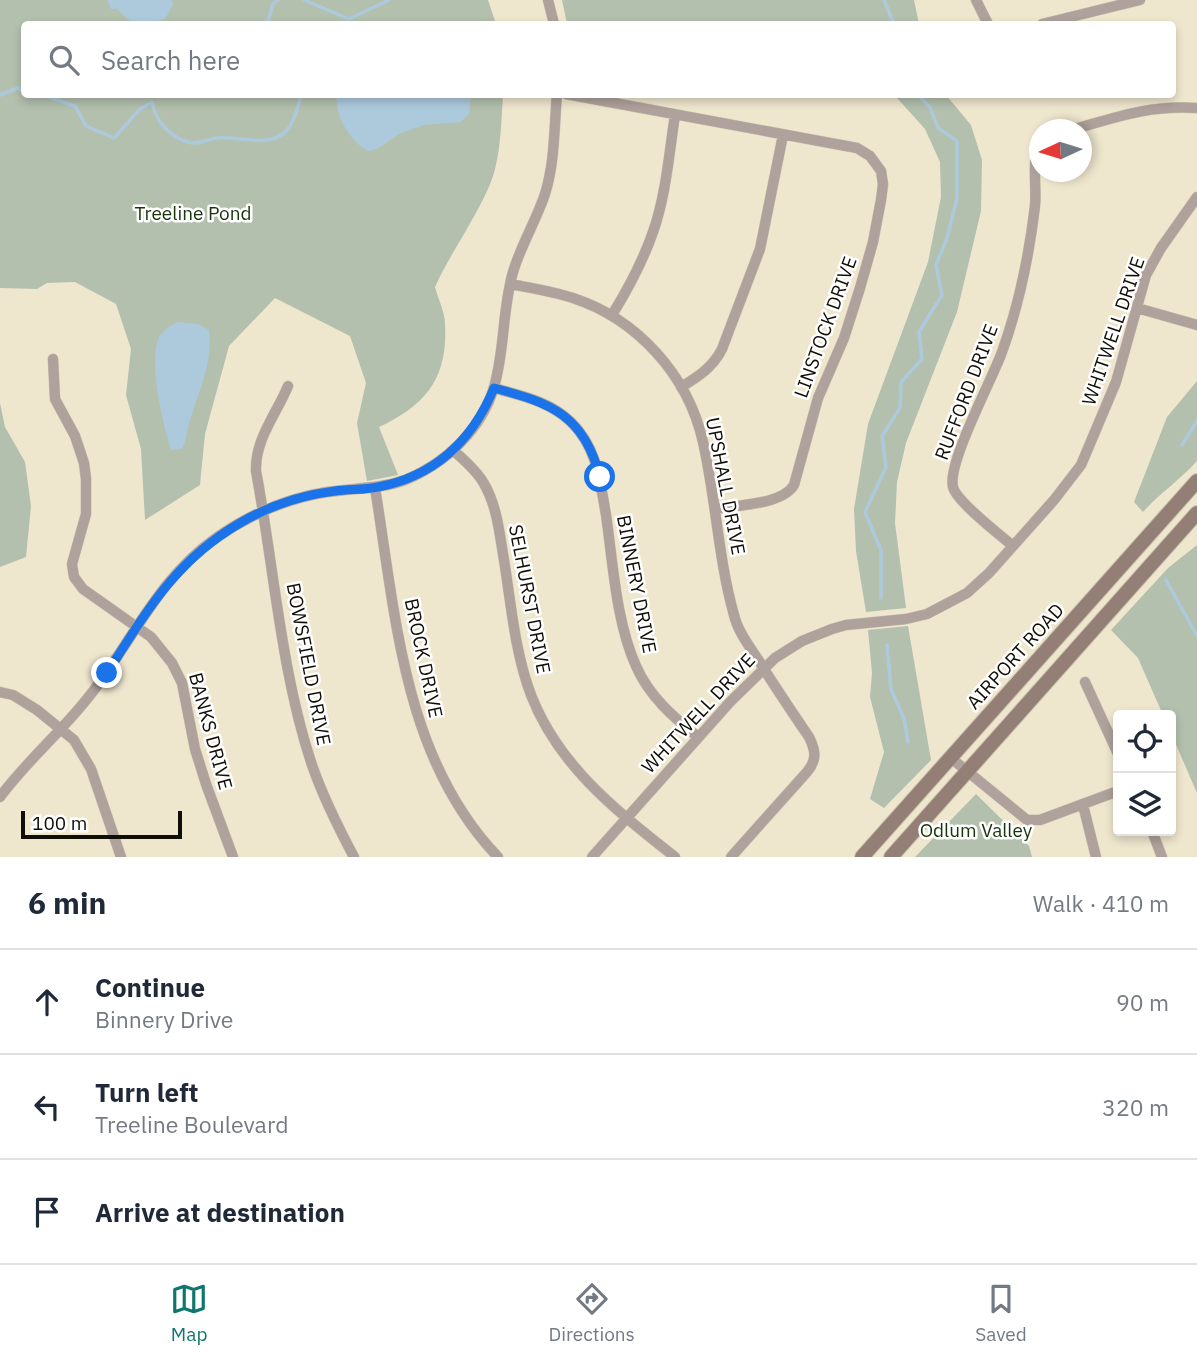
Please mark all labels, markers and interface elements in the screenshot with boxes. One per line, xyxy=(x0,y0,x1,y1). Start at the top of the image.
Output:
search box xyxy=(21,21,1176,98)
icon: search xyxy=(45,41,83,79)
text: Search here xyxy=(101,43,240,77)
north arrow xyxy=(1029,119,1092,182)
park label: Treeline Pond xyxy=(135,201,251,225)
street label: LINSTOCK DRIVE xyxy=(788,253,862,401)
street label: WHITWELL DRIVE xyxy=(1076,253,1150,409)
street label: RUFFORD DRIVE xyxy=(929,321,1003,463)
street label: UPSHALL DRIVE xyxy=(701,415,751,557)
route start xyxy=(584,461,615,492)
street label: BINNERY DRIVE xyxy=(612,513,662,655)
street label: SELHURST DRIVE xyxy=(504,522,556,676)
street label: BOWSFIELD DRIVE xyxy=(281,581,337,747)
street label: BROCK DRIVE xyxy=(400,596,448,720)
street label: AIRPORT ROAD xyxy=(961,598,1069,714)
street label: WHITWELL DRIVE xyxy=(636,648,760,778)
route end xyxy=(91,657,122,688)
street label: BANKS DRIVE xyxy=(184,670,238,792)
map controls xyxy=(1113,710,1176,836)
button: locate xyxy=(1113,710,1176,773)
button: layers xyxy=(1113,773,1176,836)
scale bar xyxy=(21,808,182,840)
text: 100 m xyxy=(32,811,87,835)
park label: Odlum Valley xyxy=(920,818,1033,842)
text: 6 min xyxy=(28,883,106,922)
text: Walk · 410 m xyxy=(1033,888,1169,918)
text: Continue xyxy=(95,970,205,1004)
icon: ahead xyxy=(28,983,66,1021)
text: 90 m xyxy=(1116,987,1169,1017)
text: Binnery Drive xyxy=(95,1004,233,1034)
text: Turn left xyxy=(95,1075,198,1109)
icon: left xyxy=(28,1088,66,1126)
text: 320 m xyxy=(1102,1092,1169,1122)
text: Treeline Boulevard xyxy=(95,1109,289,1139)
icon: arrive xyxy=(28,1193,66,1231)
text: Arrive at destination xyxy=(95,1195,345,1229)
tab: Map xyxy=(170,1280,208,1346)
tab: Directions xyxy=(548,1280,635,1346)
tab: Saved xyxy=(975,1280,1027,1346)

